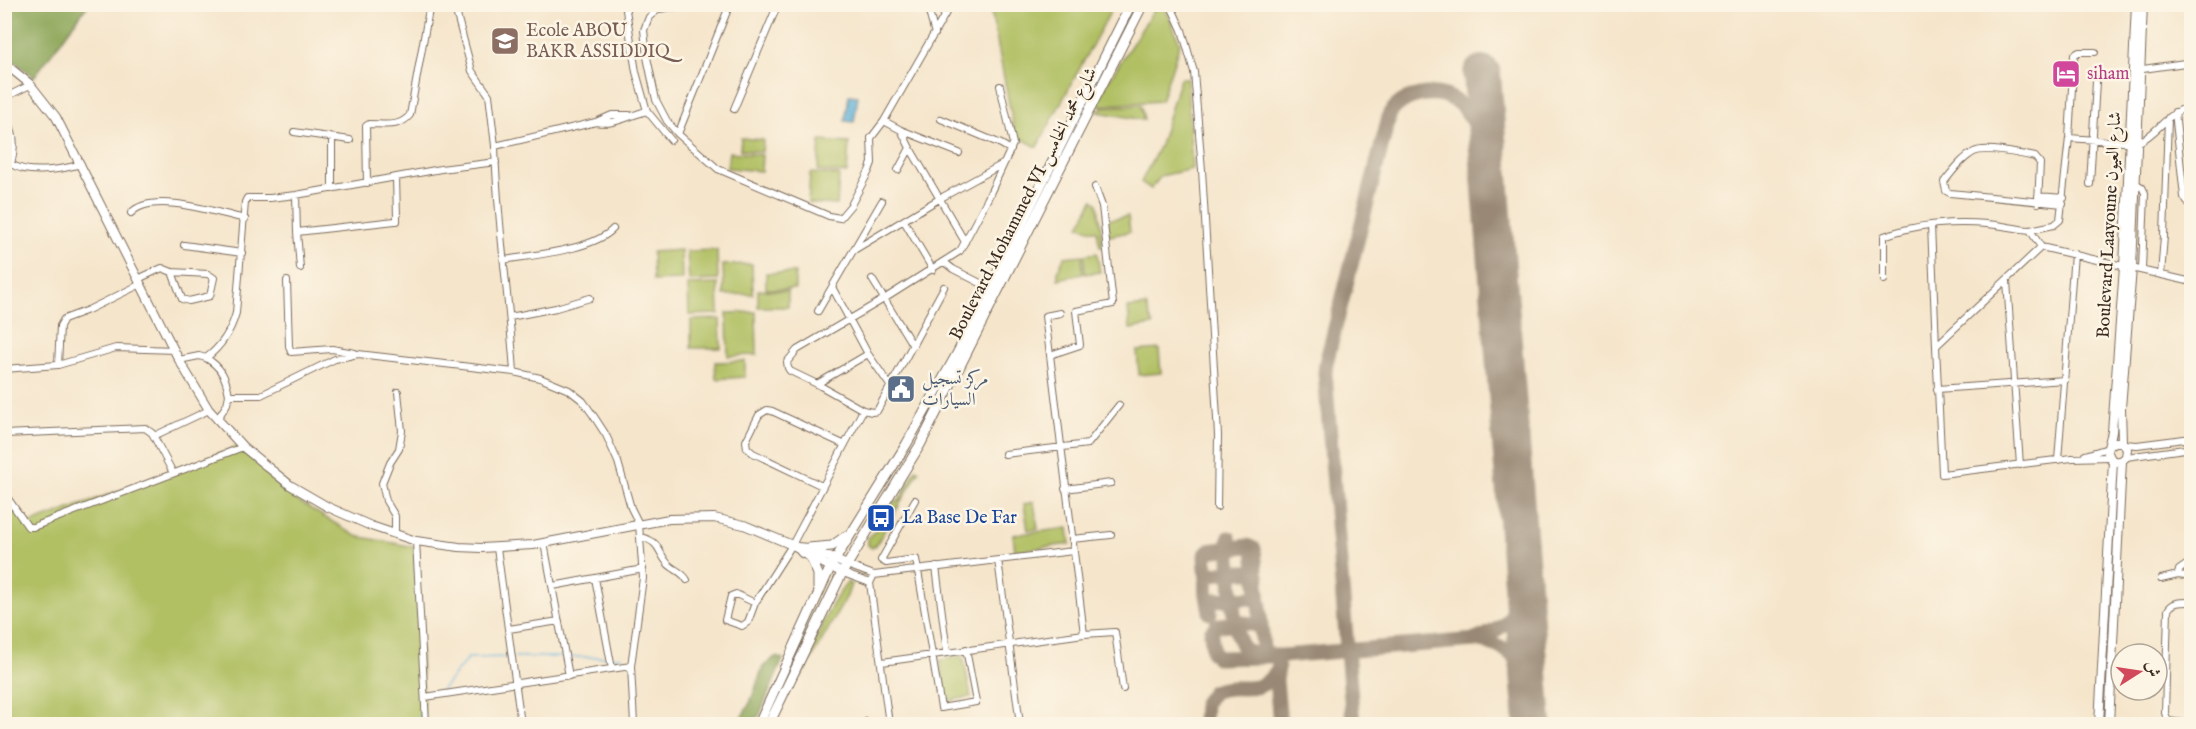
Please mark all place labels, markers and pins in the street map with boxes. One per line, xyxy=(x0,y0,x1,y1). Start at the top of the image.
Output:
place label: Ecole ABOU BAKR ASSIDDIQ xyxy=(526,20,683,64)
school or university icon: Ecole ABOU BAKR ASSIDDIQ xyxy=(489,25,521,57)
hotel icon: siham xyxy=(2050,58,2082,90)
place label: siham xyxy=(2087,63,2130,86)
place label: مركز تسجيل السيارات xyxy=(922,368,989,412)
public building icon: مركز تسجيل السيارات xyxy=(885,373,917,405)
bus stop icon: La Base De Far xyxy=(865,502,897,534)
place label: La Base De Far xyxy=(902,507,1017,530)

